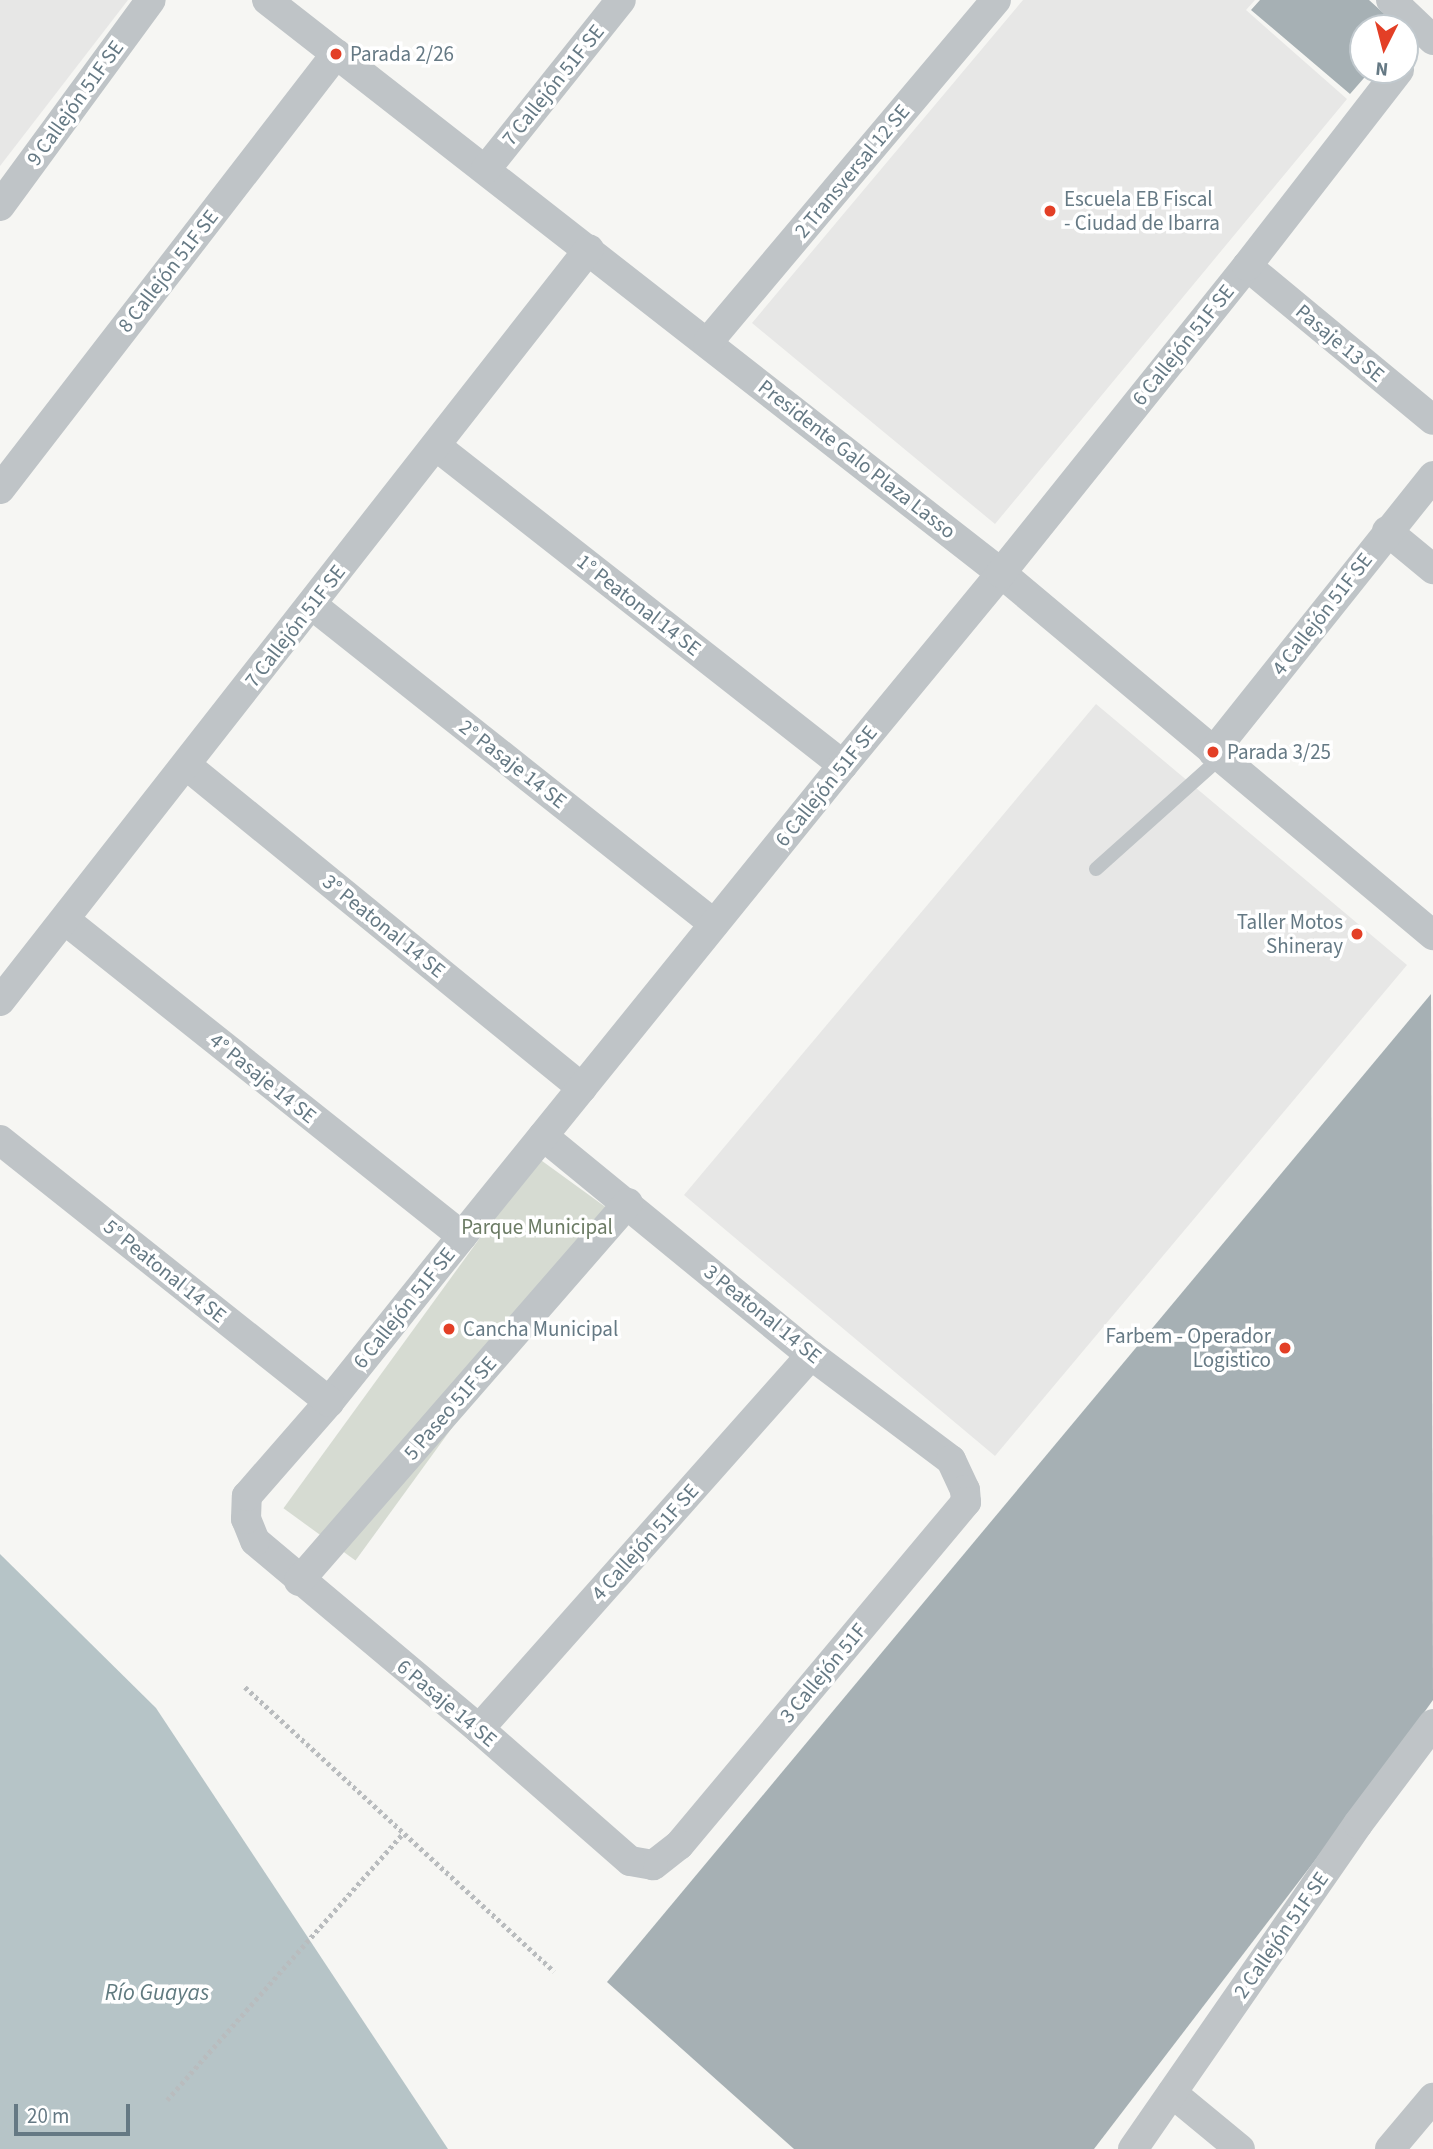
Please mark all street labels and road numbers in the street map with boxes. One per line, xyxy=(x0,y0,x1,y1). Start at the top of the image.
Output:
street label: 7 Callejón 51F SE xyxy=(497,19,609,151)
street label: 9 Callejón 51F SE xyxy=(21,36,129,170)
street label: 2 Transversal 12 SE xyxy=(789,99,915,243)
street label: 8 Callejón 51F SE xyxy=(112,205,224,337)
street label: 6 Callejón 51F SE xyxy=(1127,279,1239,411)
street label: Pasaje 13 SE xyxy=(1290,299,1390,387)
street label: Presidente Galo Plaza Lasso xyxy=(753,374,961,544)
street label: 4 Callejón 51F SE xyxy=(1266,548,1378,680)
street label: 1° Peatonal 14 SE xyxy=(572,549,706,661)
street label: 7 Callejón 51F SE xyxy=(239,560,351,692)
street label: 2° Pasaje 14 SE xyxy=(454,714,572,814)
street label: 6 Callejón 51F SE xyxy=(770,720,882,852)
street label: 3° Peatonal 14 SE xyxy=(318,869,450,983)
street label: 4° Pasaje 14 SE xyxy=(205,1027,321,1129)
street label: 5° Peatonal 14 SE xyxy=(99,1214,231,1328)
street label: 6 Callejón 51F SE xyxy=(348,1242,460,1374)
street label: 3 Peatonal 14 SE xyxy=(699,1259,827,1369)
street label: 5 Paseo 51F SE xyxy=(398,1351,502,1465)
street label: 4 Callejón 51F SE xyxy=(586,1478,704,1606)
street label: 3 Callejón 51F xyxy=(774,1618,872,1728)
street label: 6 Pasaje 14 SE xyxy=(392,1654,502,1752)
street label: 2 Callejón 51F SE xyxy=(1228,1867,1334,2003)

